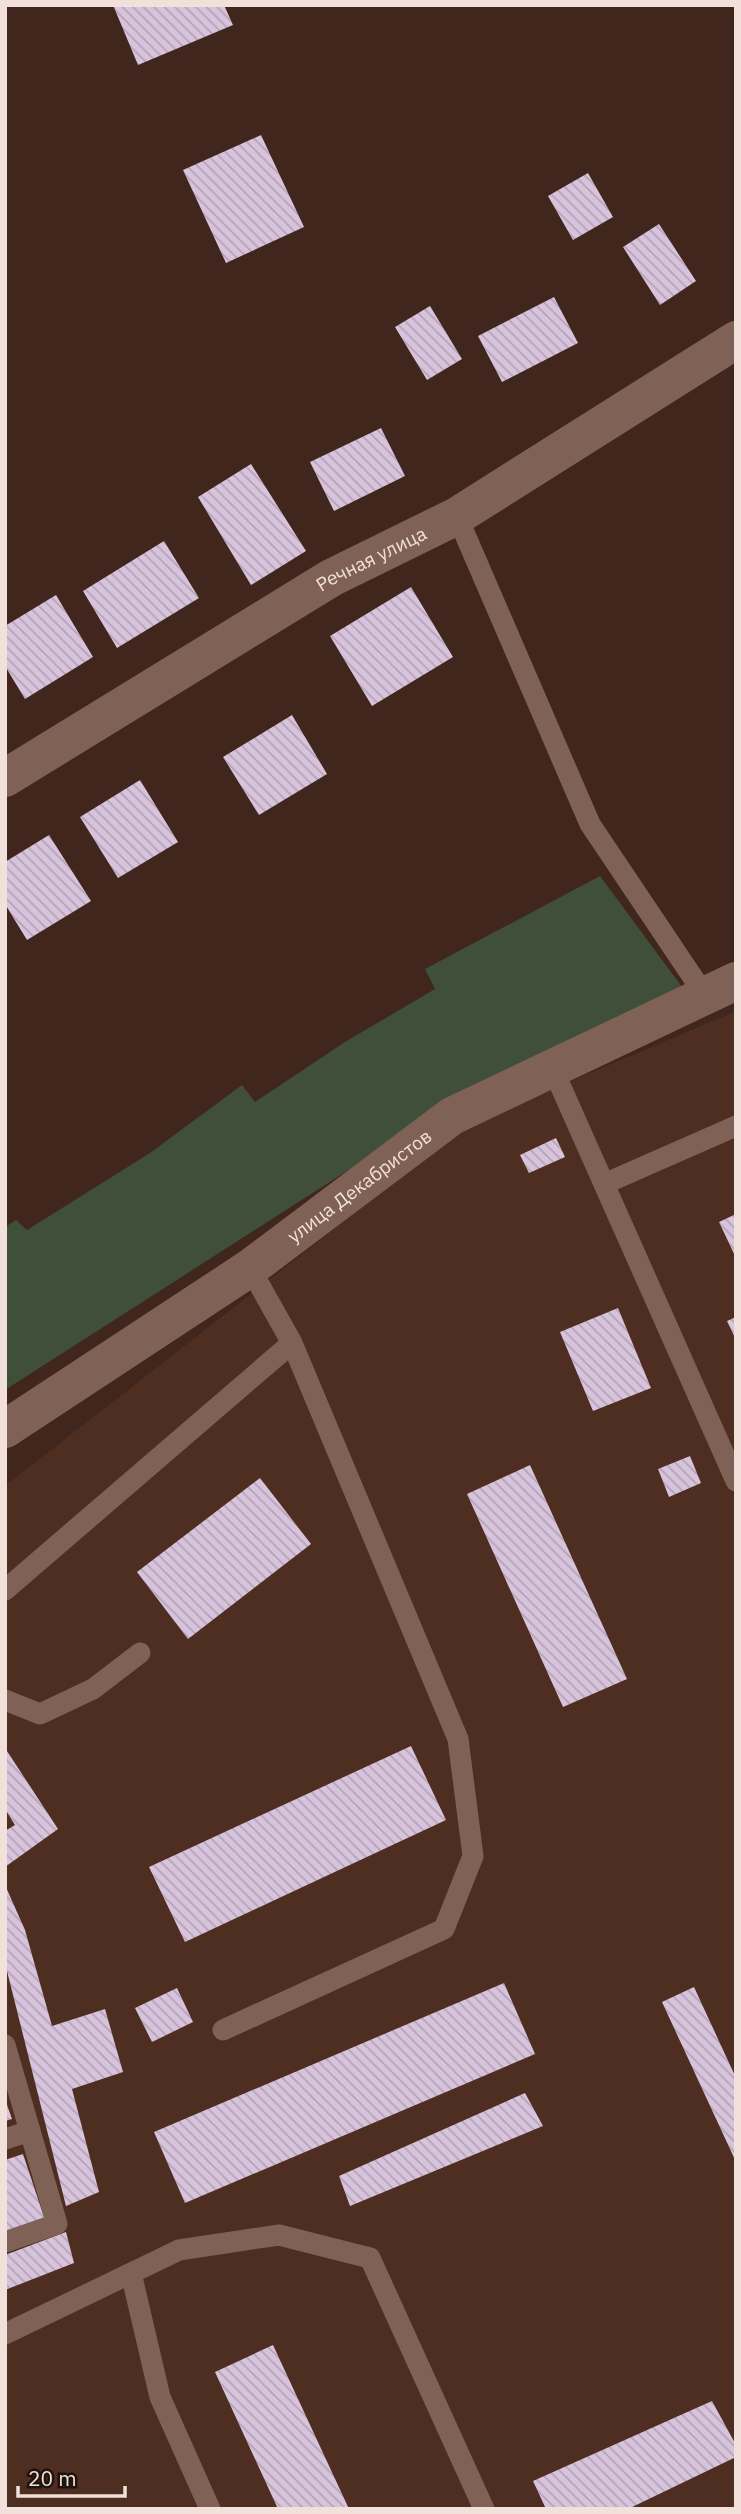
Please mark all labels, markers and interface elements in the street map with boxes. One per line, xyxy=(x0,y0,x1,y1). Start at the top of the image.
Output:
street label: Речная улица xyxy=(311,521,430,596)
street label: улица Декабристов xyxy=(282,1124,436,1248)
scale bar xyxy=(18,2454,124,2498)
text: 20 m xyxy=(28,2464,77,2492)

